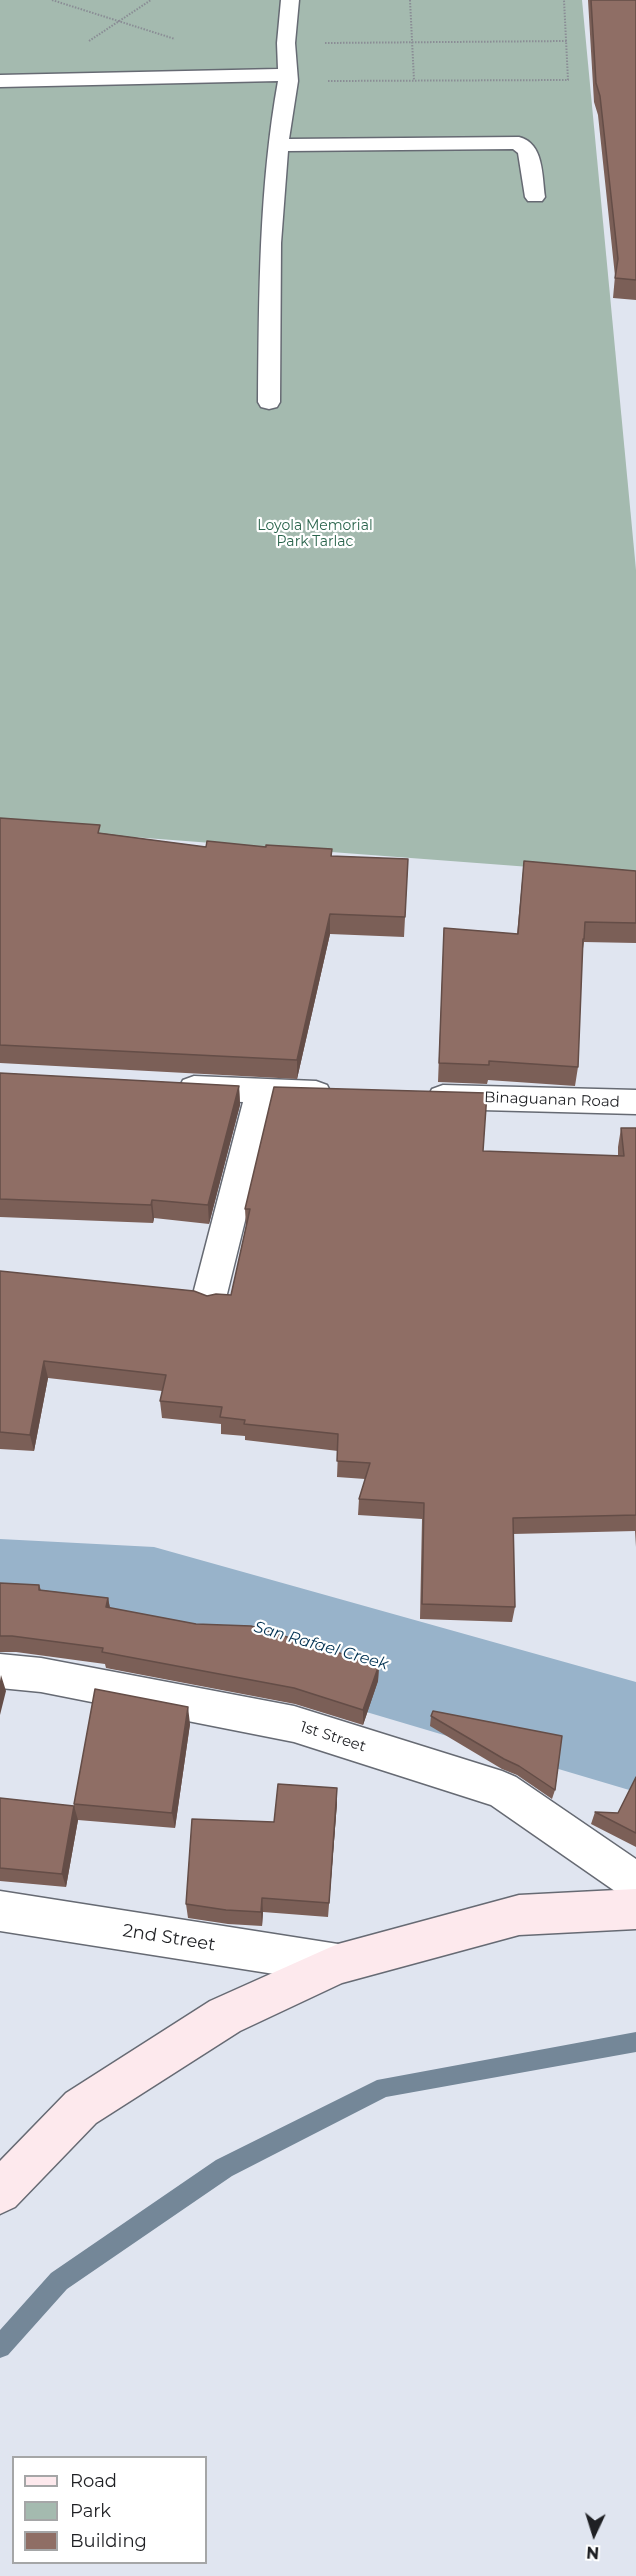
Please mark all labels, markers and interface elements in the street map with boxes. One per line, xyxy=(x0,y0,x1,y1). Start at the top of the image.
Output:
park label: Loyola Memorial Park Tarlac xyxy=(257,518,373,550)
street label: Binaguanan Road xyxy=(484,1089,620,1111)
water label: San Rafael Creek xyxy=(252,1618,390,1674)
street label: 1st Street xyxy=(298,1718,368,1756)
street label: 2nd Street xyxy=(121,1920,217,1956)
legend xyxy=(12,2456,207,2564)
text: Road xyxy=(70,2470,117,2492)
text: Park xyxy=(70,2500,111,2522)
north arrow xyxy=(564,2504,624,2564)
text: Building xyxy=(70,2530,147,2552)
text: N xyxy=(586,2543,600,2562)

